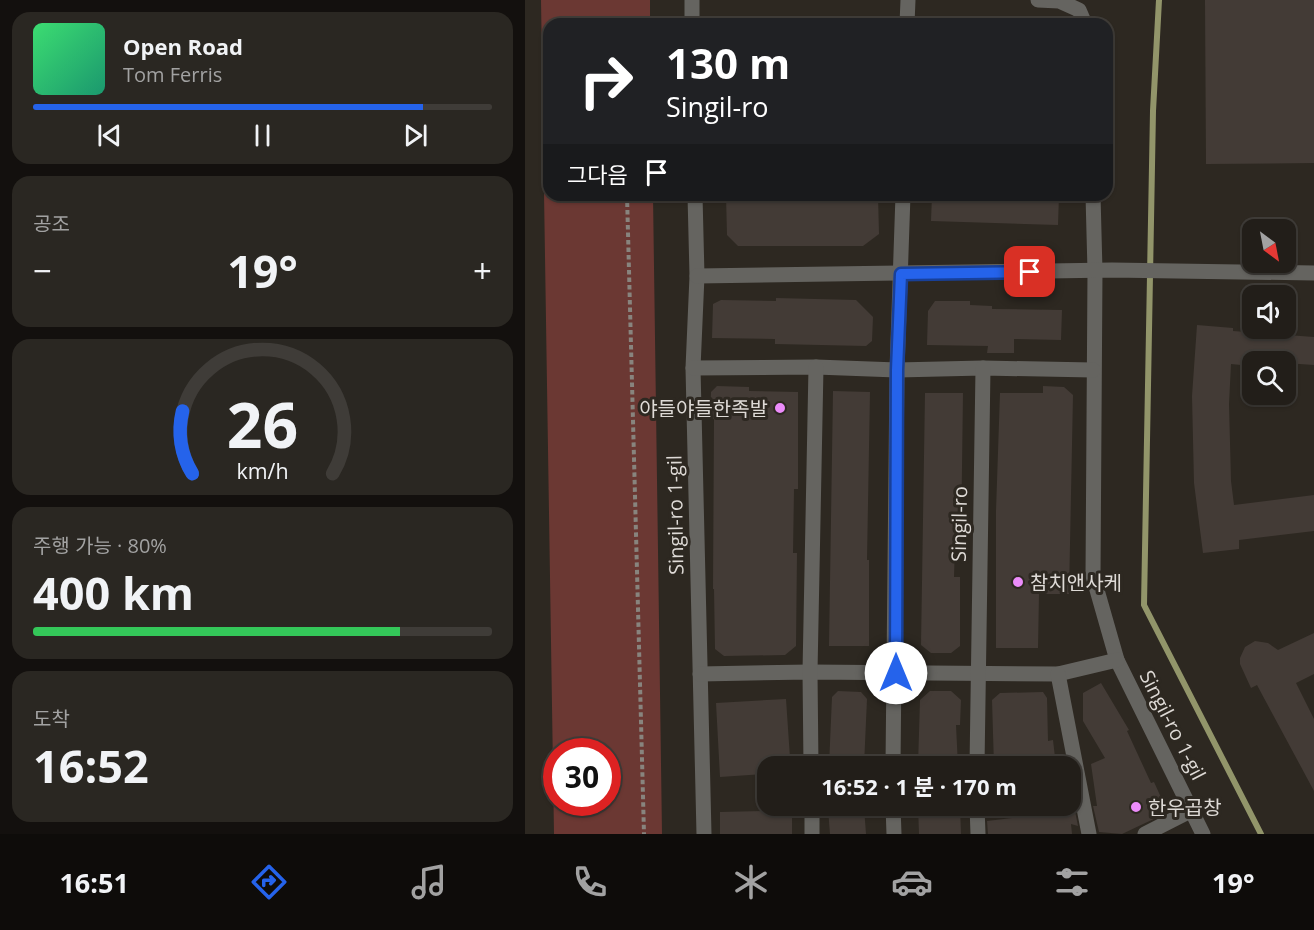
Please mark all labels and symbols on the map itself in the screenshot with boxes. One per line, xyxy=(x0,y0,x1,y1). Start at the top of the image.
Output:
north arrow xyxy=(1242,219,1296,273)
pin xyxy=(1004,246,1055,297)
place label: 야들야들한족발 xyxy=(639,395,768,422)
marker: 야들야들한족발 xyxy=(773,401,787,415)
street label: Singil-ro 1-gil xyxy=(660,455,690,575)
street label: Singil-ro xyxy=(945,486,973,562)
place label: 참치앤사케 xyxy=(1030,569,1122,596)
marker: 참치앤사케 xyxy=(1011,575,1025,589)
position arrow xyxy=(864,641,928,705)
street label: Singil-ro 1-gil xyxy=(1134,665,1212,785)
speed limit sign: 30 xyxy=(543,738,621,816)
place label: 한우곱창 xyxy=(1148,794,1222,821)
marker: 한우곱창 xyxy=(1129,800,1143,814)

